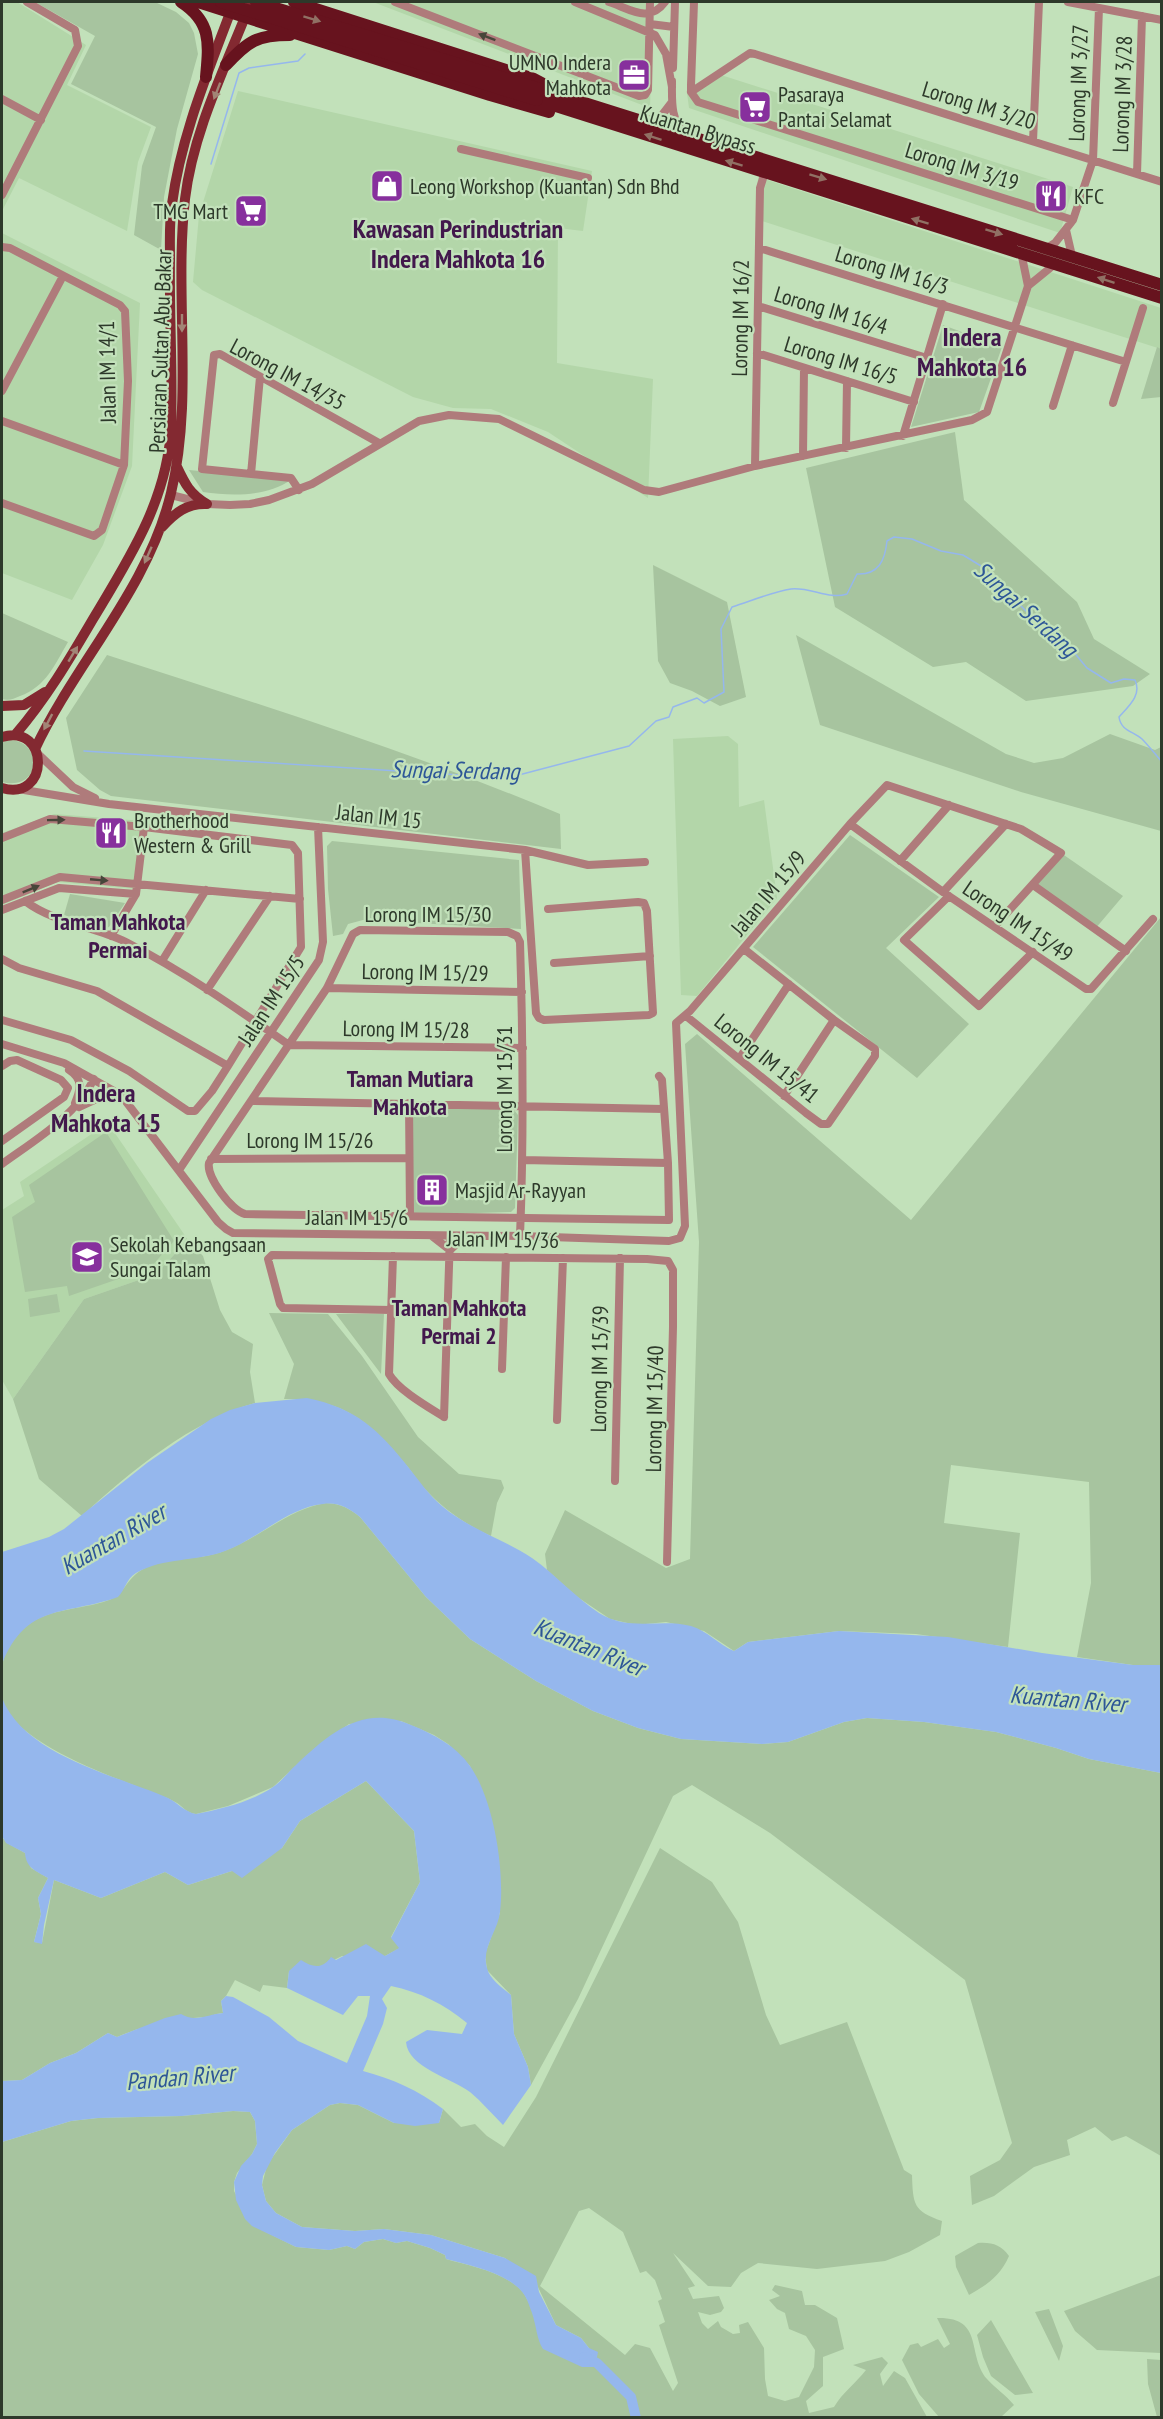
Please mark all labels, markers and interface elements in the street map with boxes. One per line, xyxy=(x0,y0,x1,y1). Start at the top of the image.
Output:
one-way arrow xyxy=(303,15,321,24)
street label: Lorong IM 3/27 xyxy=(1062,24,1094,142)
one-way arrow xyxy=(478,32,496,41)
street label: Lorong IM 3/28 xyxy=(1106,35,1138,153)
place label: UMNO Indera Mahkota xyxy=(509,48,611,101)
office icon: UMNO Indera Mahkota xyxy=(616,57,652,93)
street label: Lorong IM 3/20 xyxy=(919,75,1039,136)
place label: Pasaraya Pantai Selamat xyxy=(778,80,892,133)
one-way arrow xyxy=(211,82,221,100)
supermarket icon: Pasaraya Pantai Selamat xyxy=(737,89,773,125)
street label: Kuantan Bypass xyxy=(637,98,759,160)
one-way arrow xyxy=(644,132,662,142)
street label: Lorong IM 3/19 xyxy=(902,136,1022,196)
one-way arrow xyxy=(725,158,743,167)
shop icon: Leong Workshop (Kuantan) Sdn Bhd xyxy=(369,168,405,204)
place label: Leong Workshop (Kuantan) Sdn Bhd xyxy=(410,172,680,200)
one-way arrow xyxy=(809,173,827,182)
restaurant icon: KFC xyxy=(1033,178,1069,214)
place label: KFC xyxy=(1074,182,1104,210)
supermarket icon: TMG Mart xyxy=(233,193,269,229)
place label: TMG Mart xyxy=(153,197,228,225)
district label: Kawasan Perindustrian Indera Mahkota 16 xyxy=(353,212,563,275)
one-way arrow xyxy=(911,216,929,225)
one-way arrow xyxy=(985,228,1003,237)
street label: Lorong IM 16/3 xyxy=(832,240,952,300)
street label: Persiaran Sultan Abu Bakar xyxy=(142,249,178,453)
street label: Lorong IM 16/2 xyxy=(725,259,755,377)
one-way arrow xyxy=(1097,275,1115,284)
street label: Lorong IM 16/4 xyxy=(771,280,891,341)
one-way arrow xyxy=(177,313,187,332)
district label: Indera Mahkota 16 xyxy=(917,320,1027,383)
street label: Jalan IM 14/1 xyxy=(92,321,122,424)
street label: Lorong IM 16/5 xyxy=(781,330,901,390)
street label: Lorong IM 14/35 xyxy=(225,332,351,416)
one-way arrow xyxy=(143,546,153,564)
water label: Sungai Serdang xyxy=(968,554,1086,665)
one-way arrow xyxy=(67,646,78,662)
one-way arrow xyxy=(43,714,53,731)
water label: Sungai Serdang xyxy=(390,753,521,787)
street label: Jalan IM 15 xyxy=(334,797,423,834)
place label: Brotherhood Western & Grill xyxy=(134,806,252,859)
one-way arrow xyxy=(47,815,66,825)
restaurant icon: Brotherhood Western & Grill xyxy=(93,815,129,851)
street label: Jalan IM 15/9 xyxy=(724,845,812,942)
street label: Lorong IM 15/49 xyxy=(958,874,1078,968)
one-way arrow xyxy=(89,875,108,885)
one-way arrow xyxy=(22,883,40,893)
street label: Lorong IM 15/30 xyxy=(365,900,492,928)
district label: Taman Mahkota Permai xyxy=(51,906,185,965)
street label: Jalan IM 15/5 xyxy=(231,949,311,1051)
street label: Lorong IM 15/29 xyxy=(361,957,489,987)
street label: Lorong IM 15/41 xyxy=(709,1007,825,1109)
street label: Lorong IM 15/28 xyxy=(342,1014,470,1044)
street label: Lorong IM 15/31 xyxy=(490,1026,518,1152)
district label: Taman Mutiara Mahkota xyxy=(347,1063,473,1122)
district label: Indera Mahkota 15 xyxy=(51,1076,161,1139)
street label: Lorong IM 15/26 xyxy=(247,1126,373,1154)
building icon: Masjid Ar-Rayyan xyxy=(414,1172,450,1208)
place label: Masjid Ar-Rayyan xyxy=(455,1176,586,1204)
street label: Jalan IM 15/6 xyxy=(305,1203,408,1231)
street label: Jalan IM 15/36 xyxy=(446,1224,559,1254)
place label: Sekolah Kebangsaan Sungai Talam xyxy=(110,1230,266,1283)
school or university icon: Sekolah Kebangsaan Sungai Talam xyxy=(69,1239,105,1275)
district label: Taman Mahkota Permai 2 xyxy=(392,1292,526,1351)
street label: Lorong IM 15/39 xyxy=(584,1305,614,1433)
street label: Lorong IM 15/40 xyxy=(639,1345,669,1473)
water label: Kuantan River xyxy=(55,1495,174,1581)
water label: Kuantan River xyxy=(529,1611,652,1684)
water label: Kuantan River xyxy=(1009,1678,1131,1720)
water label: Pandan River xyxy=(125,2057,239,2097)

